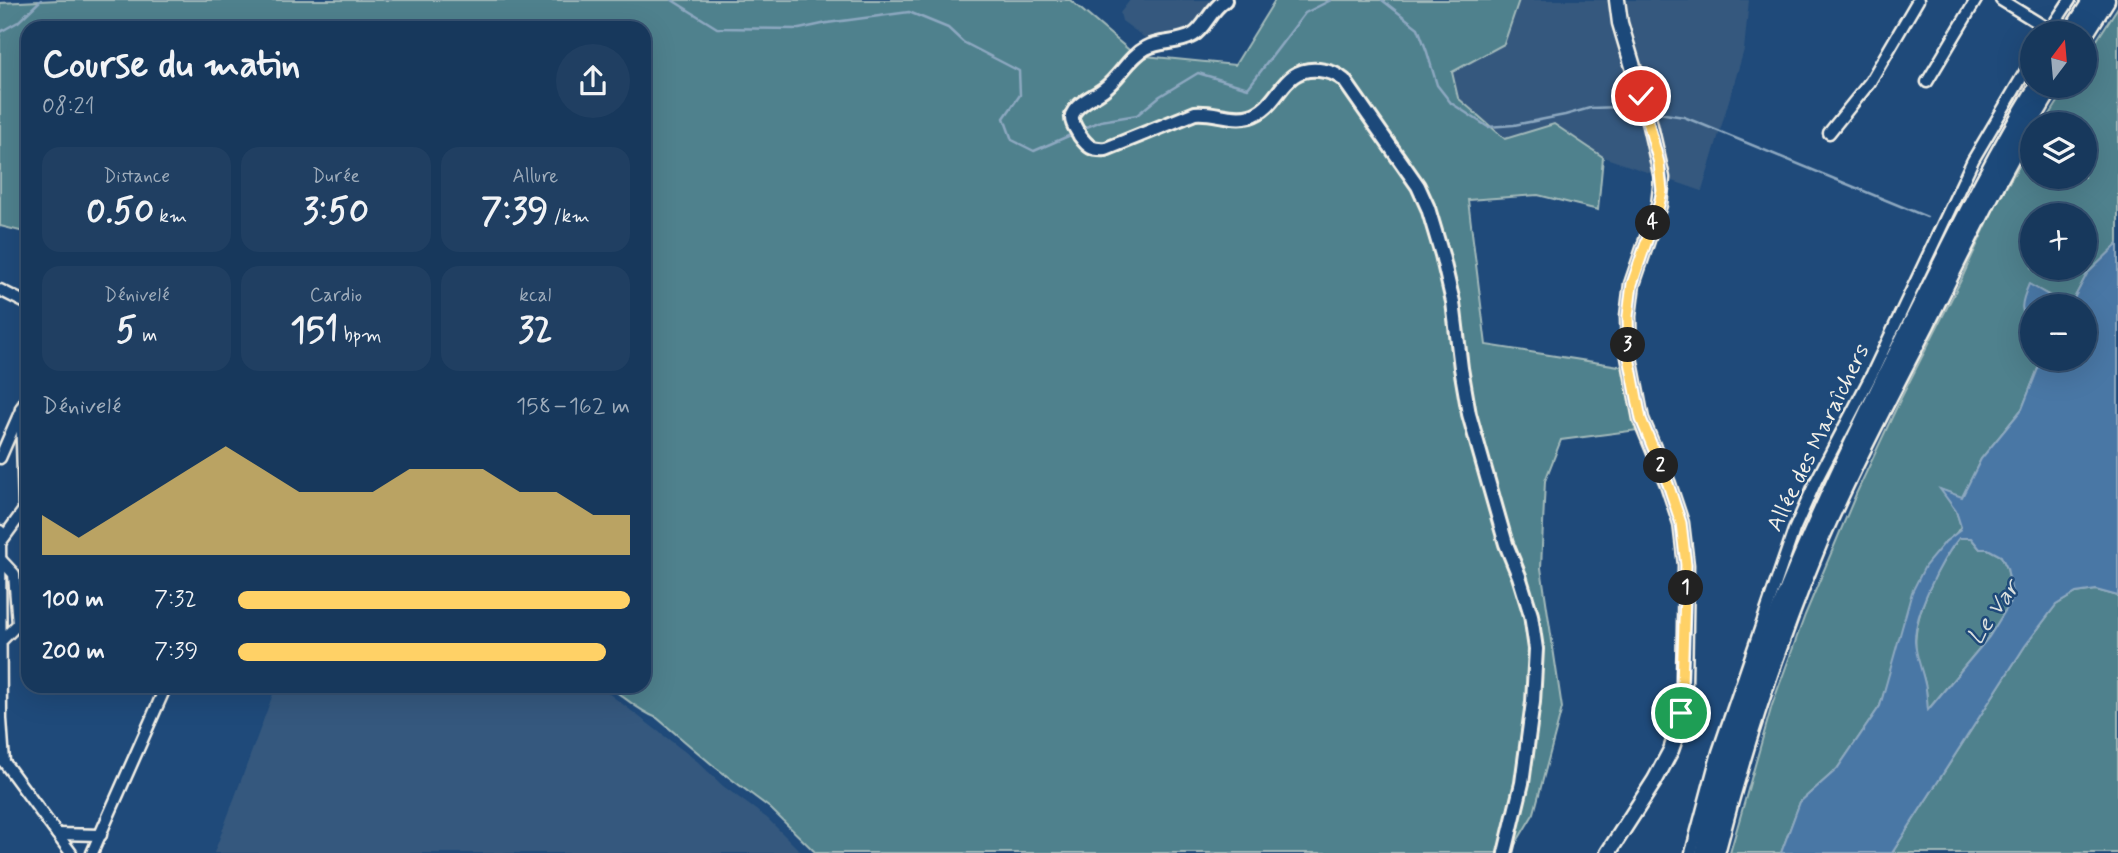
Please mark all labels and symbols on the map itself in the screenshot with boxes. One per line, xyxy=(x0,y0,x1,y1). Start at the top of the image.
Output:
north arrow xyxy=(2020,21,2096,98)
pin xyxy=(1611,66,1671,126)
pin: 4 xyxy=(1636,206,1670,241)
pin: 3 xyxy=(1610,328,1646,362)
street label: Allée des Maraîchers xyxy=(1760,339,1878,537)
pin: 2 xyxy=(1644,448,1678,484)
pin: 1 xyxy=(1668,570,1704,606)
water label: Le Var xyxy=(1961,572,2029,651)
pin xyxy=(1651,683,1711,743)

